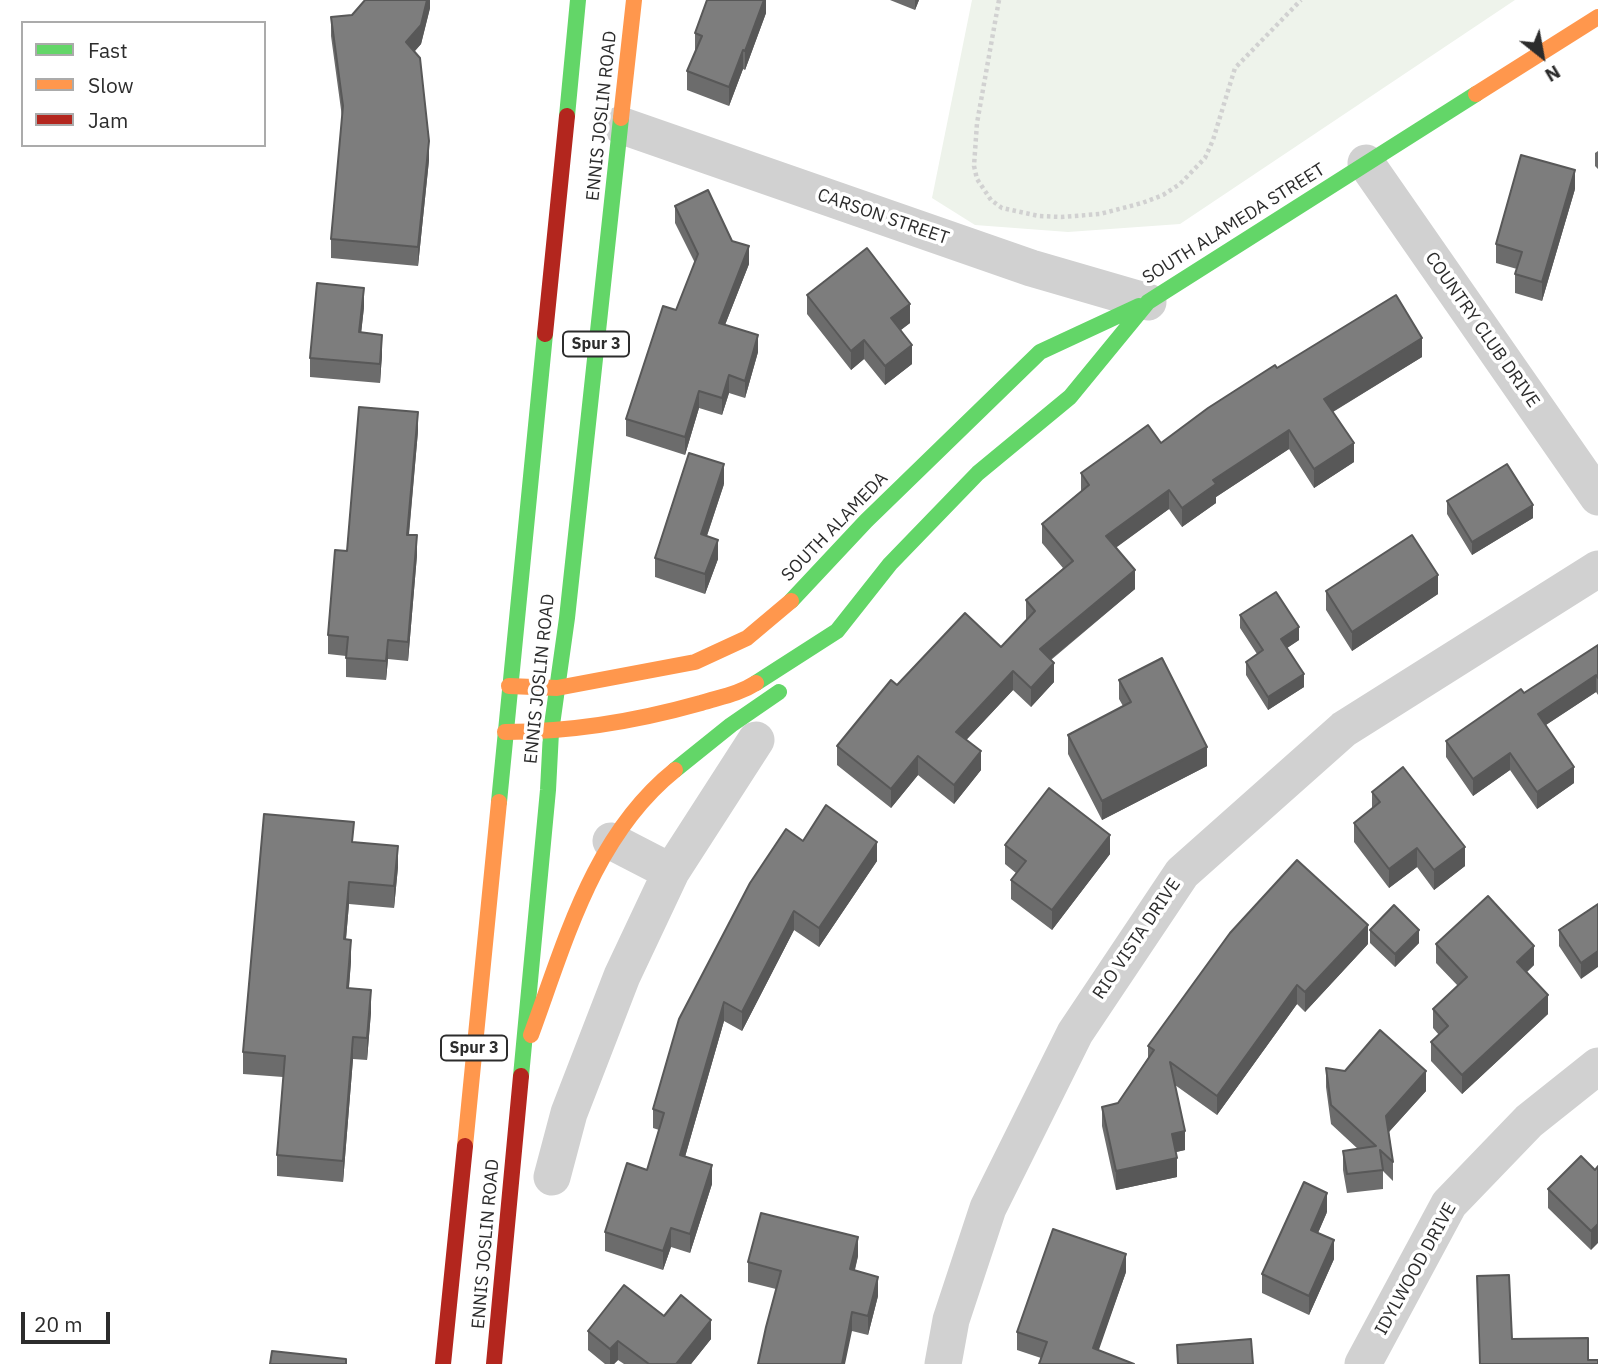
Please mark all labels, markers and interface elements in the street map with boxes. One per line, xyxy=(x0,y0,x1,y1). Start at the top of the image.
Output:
legend xyxy=(21,21,266,147)
north arrow xyxy=(1507,21,1577,91)
street label: ENNIS JOSLIN ROAD xyxy=(582,30,622,202)
text: Fast xyxy=(88,36,128,64)
text: N xyxy=(1541,60,1565,88)
text: Slow xyxy=(88,71,134,99)
text: Jam xyxy=(88,106,128,134)
street label: SOUTH ALAMEDA STREET xyxy=(1139,159,1329,289)
street label: CARSON STREET xyxy=(814,184,952,250)
street label: COUNTRY CLUB DRIVE xyxy=(1420,248,1544,412)
road number: Spur 3 xyxy=(563,332,629,356)
street label: SOUTH ALAMEDA xyxy=(777,468,893,586)
street label: ENNIS JOSLIN ROAD xyxy=(520,593,560,765)
street label: RIO VISTA DRIVE xyxy=(1089,874,1185,1004)
road number: Spur 3 xyxy=(441,1036,507,1060)
street label: ENNIS JOSLIN ROAD xyxy=(468,1158,504,1330)
street label: IDYLWOOD DRIVE xyxy=(1371,1199,1461,1339)
scale bar xyxy=(24,1298,114,1342)
text: 20 m xyxy=(34,1310,83,1338)

